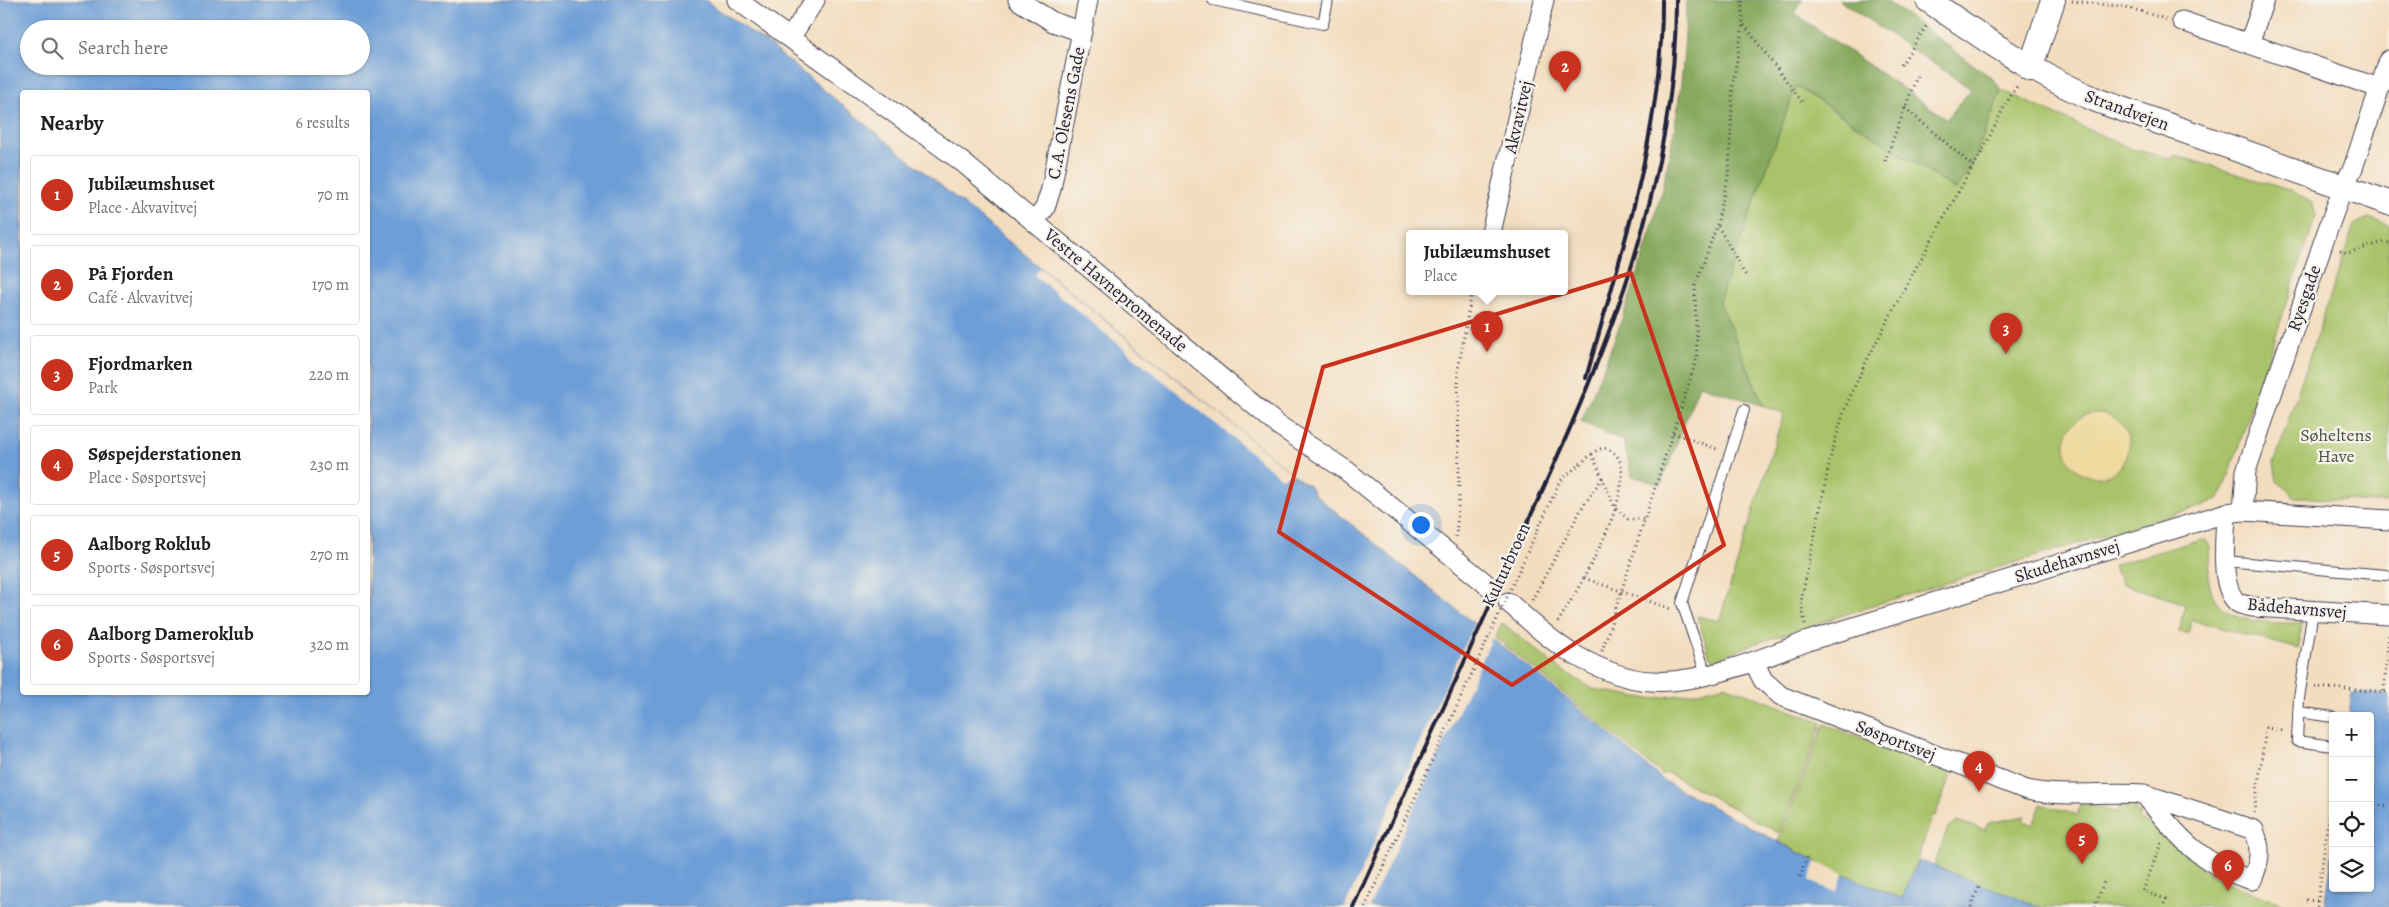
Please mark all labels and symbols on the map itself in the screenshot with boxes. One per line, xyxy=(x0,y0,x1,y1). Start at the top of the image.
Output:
street label: C.A. Olesens Gade xyxy=(1041,45,1091,181)
pin: 2 xyxy=(1549,51,1581,92)
street label: Akvavitvej xyxy=(1498,78,1538,157)
street label: Strandvejen xyxy=(2081,84,2173,136)
street label: Vestre Havnepromenade xyxy=(1038,222,1193,357)
street label: Ryesgade xyxy=(2281,262,2327,334)
pin: 1 xyxy=(1471,311,1503,352)
pin: 3 xyxy=(1990,313,2022,354)
park label: Søheltens Have xyxy=(2300,423,2372,468)
your location xyxy=(1408,512,1434,538)
street label: Kulturbroen xyxy=(1476,519,1536,611)
street label: Skudehavnsvej xyxy=(2011,534,2123,588)
street label: Bådehavnsvej xyxy=(2246,592,2348,624)
street label: Søsportsvej xyxy=(1852,714,1940,766)
pin: 4 xyxy=(1963,751,1995,792)
pin: 5 xyxy=(2066,823,2098,864)
pin: 6 xyxy=(2212,850,2244,891)

